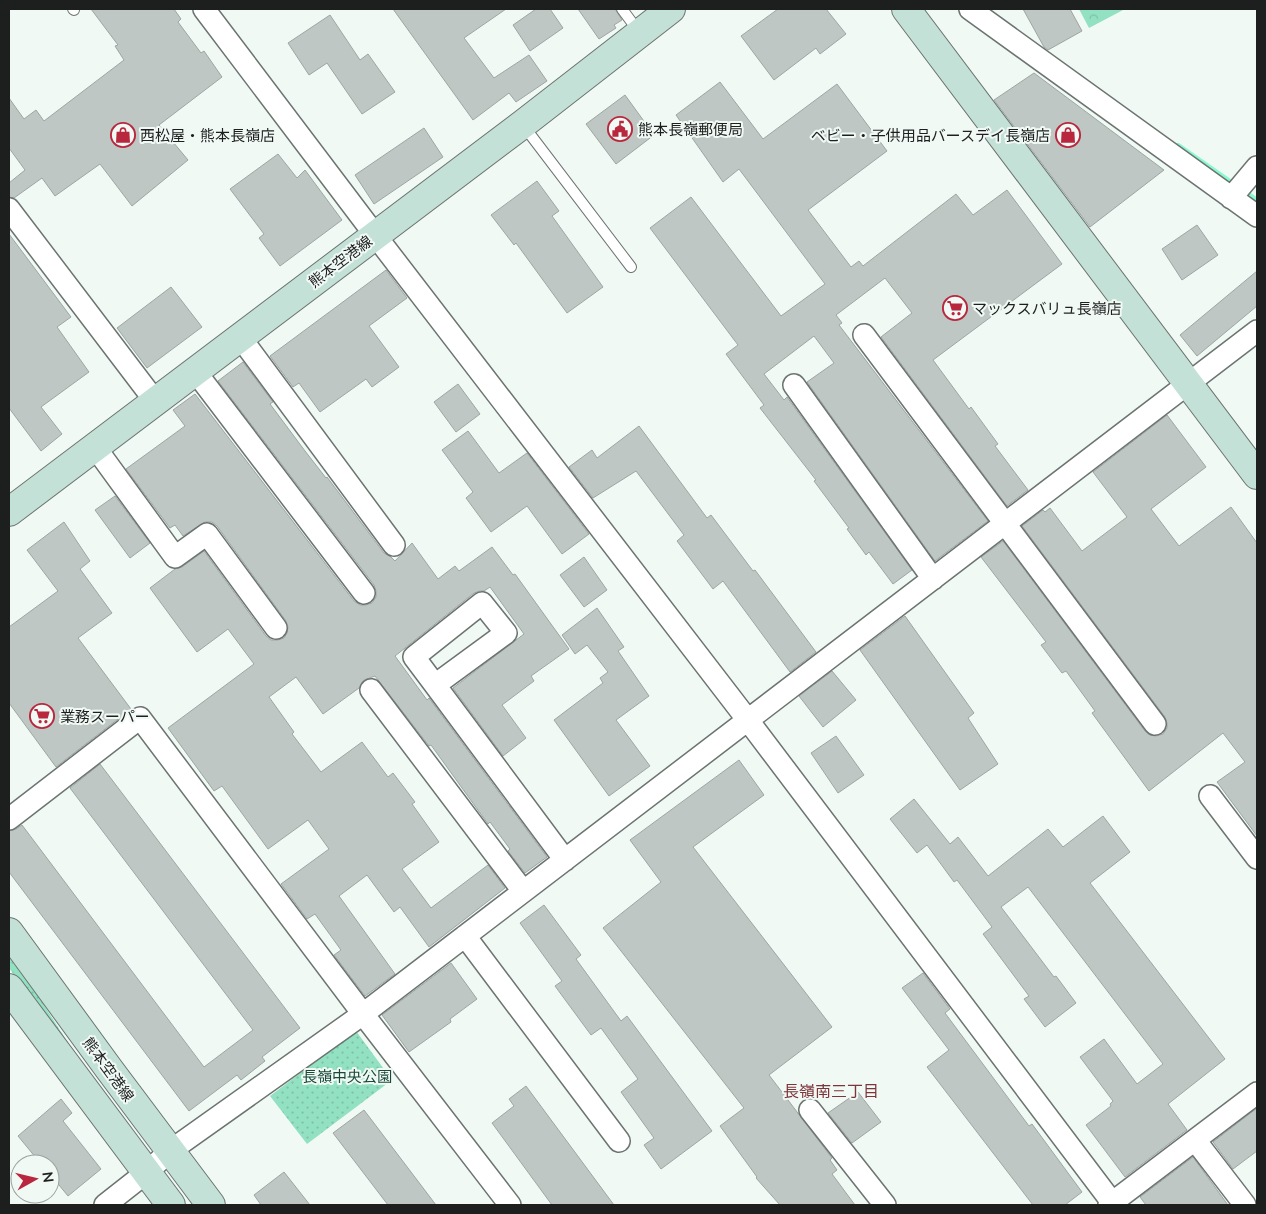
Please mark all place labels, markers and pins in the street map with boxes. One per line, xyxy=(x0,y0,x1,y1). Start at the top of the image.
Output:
public building icon: 熊本長嶺郵便局 xyxy=(607,116,633,142)
place label: 熊本長嶺郵便局 xyxy=(638,120,743,138)
shop icon: 西松屋・熊本長嶺店 xyxy=(110,122,136,148)
shop icon: ベビー・子供用品バースデイ長嶺店 xyxy=(1055,122,1081,148)
place label: 西松屋・熊本長嶺店 xyxy=(140,126,275,144)
place label: ベビー・子供用品バースデイ長嶺店 xyxy=(811,126,1050,144)
supermarket icon: マックスバリュ長嶺店 xyxy=(942,295,968,321)
place label: マックスバリュ長嶺店 xyxy=(972,299,1122,317)
supermarket icon: 業務スーパー xyxy=(29,703,55,729)
place label: 業務スーパー xyxy=(60,707,150,725)

